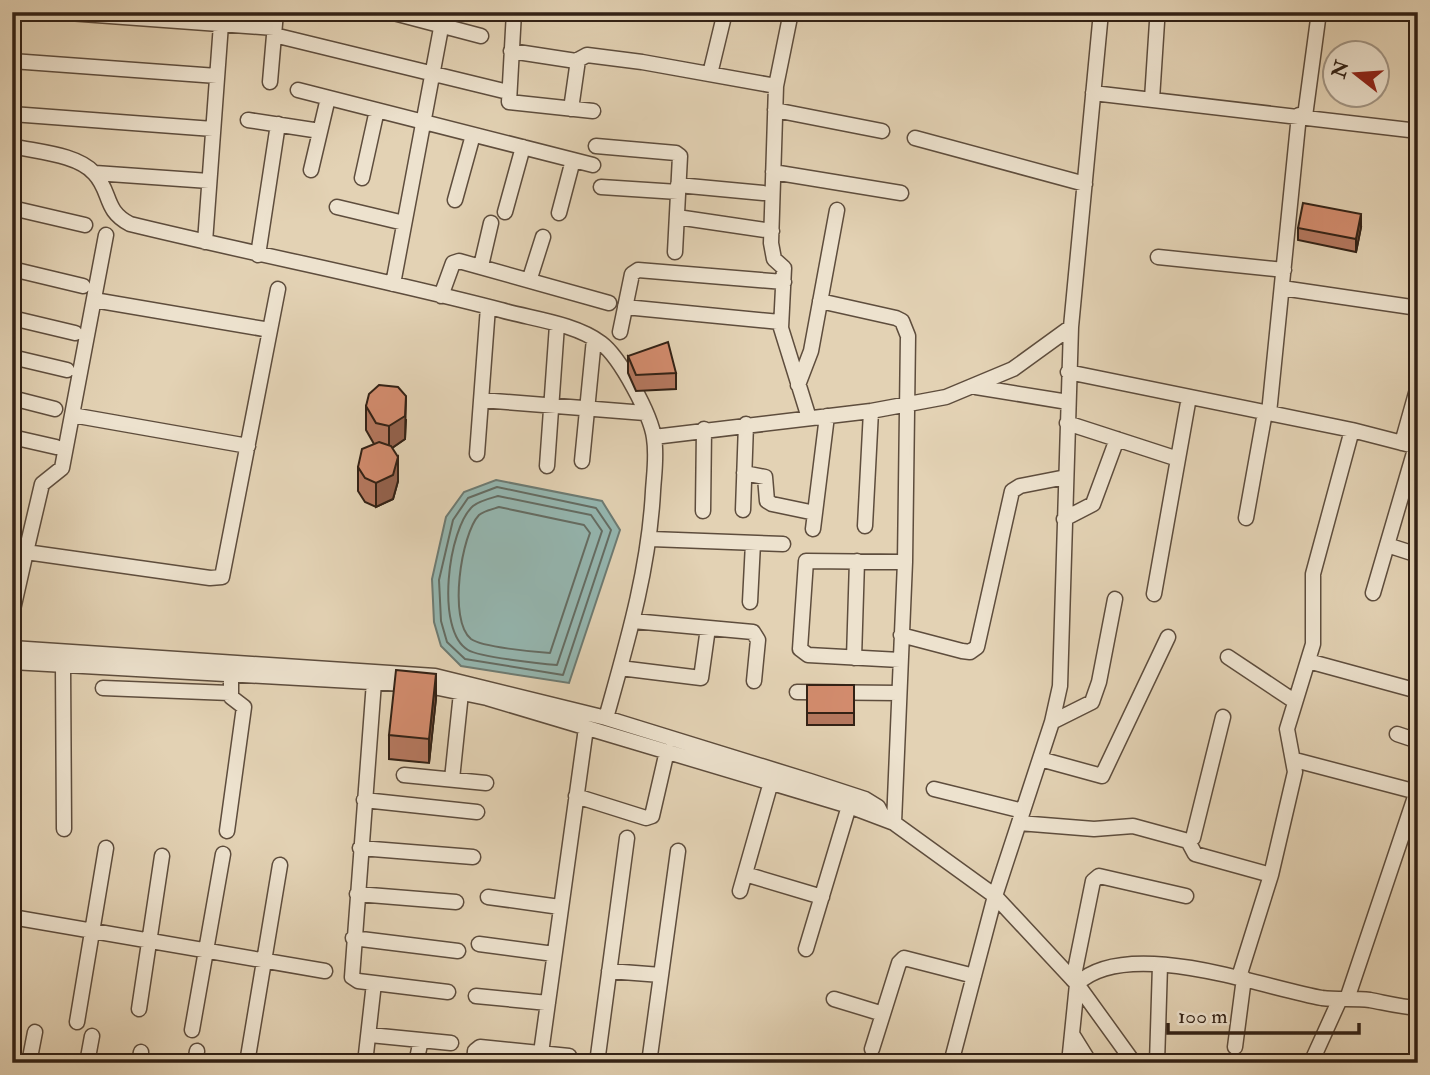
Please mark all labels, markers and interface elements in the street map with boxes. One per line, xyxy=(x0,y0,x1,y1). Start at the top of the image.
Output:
north arrow xyxy=(1322,38,1392,108)
text: N xyxy=(1326,57,1355,82)
scale bar xyxy=(1168,991,1358,1035)
text: 100 m xyxy=(1178,1003,1228,1030)

